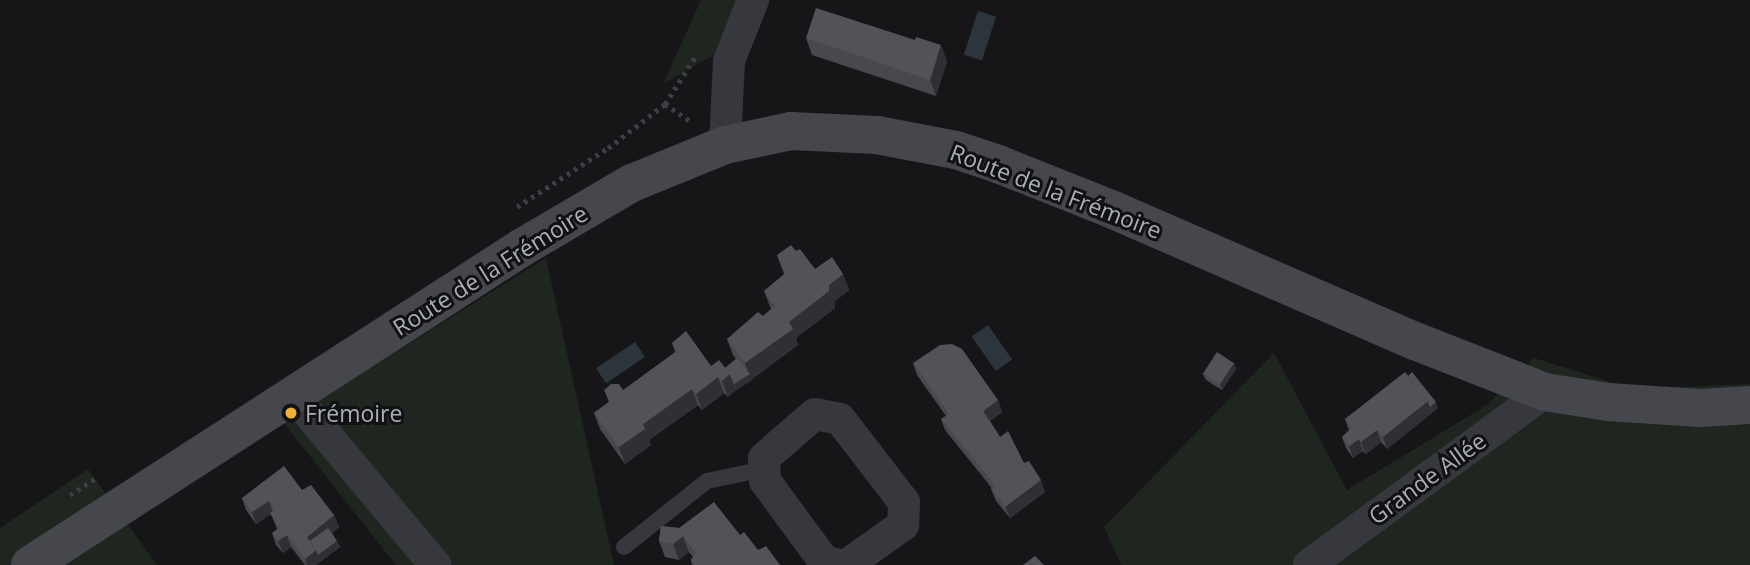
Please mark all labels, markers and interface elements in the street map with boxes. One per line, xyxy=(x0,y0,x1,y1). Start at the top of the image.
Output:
street label: Route de la Frémoire xyxy=(946,138,1166,244)
street label: Route de la Frémoire xyxy=(388,199,592,341)
place label: Frémoire xyxy=(305,399,402,427)
marker: Frémoire xyxy=(283,405,299,421)
street label: Grande Allée xyxy=(1363,426,1491,530)

